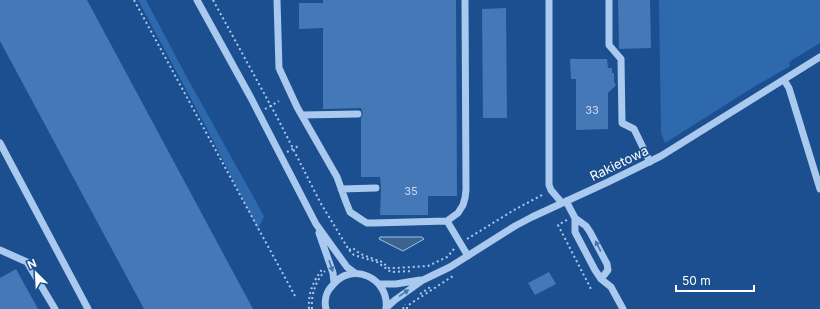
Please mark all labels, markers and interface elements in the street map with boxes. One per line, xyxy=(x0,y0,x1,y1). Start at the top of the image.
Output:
house number: 33 xyxy=(585,103,599,117)
street label: Rakietowa xyxy=(587,142,651,184)
house number: 35 xyxy=(404,184,418,198)
one-way arrow xyxy=(595,240,601,252)
north arrow xyxy=(16,253,56,293)
text: N xyxy=(25,256,39,272)
one-way arrow xyxy=(328,260,334,272)
scale bar xyxy=(676,267,754,293)
text: 50 m xyxy=(682,273,711,288)
one-way arrow xyxy=(399,289,409,297)

